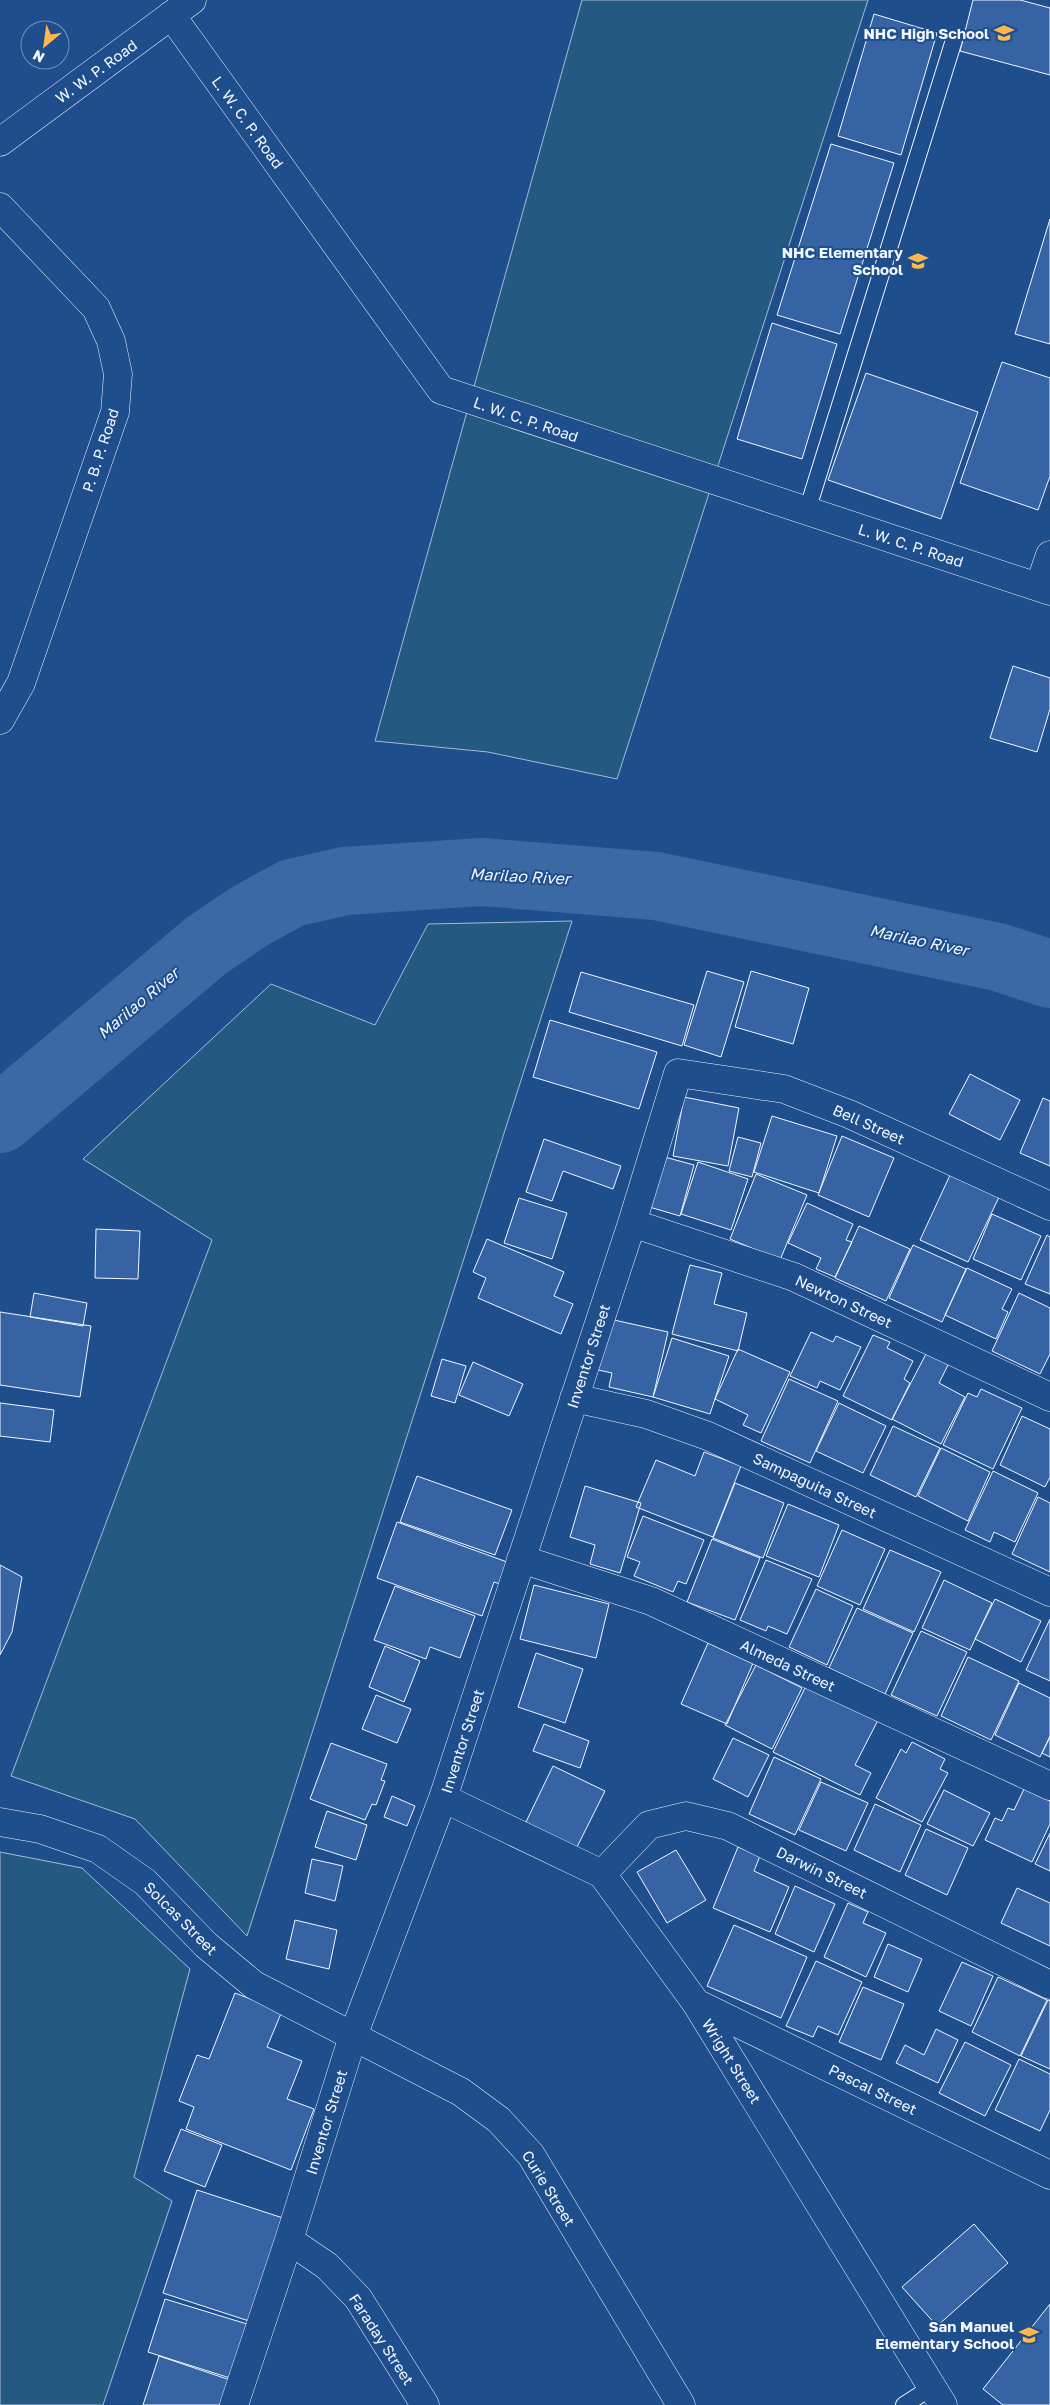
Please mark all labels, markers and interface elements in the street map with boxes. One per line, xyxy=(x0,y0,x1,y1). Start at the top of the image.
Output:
north arrow xyxy=(20,20,70,70)
school or university icon: NHC High School xyxy=(993,22,1015,44)
place label: NHC High School xyxy=(863,24,989,42)
street label: W. W. P. Road xyxy=(52,35,140,107)
text: N xyxy=(30,47,47,67)
street label: L. W. C. P. Road xyxy=(208,72,288,172)
place label: NHC Elementary School xyxy=(782,243,903,278)
school or university icon: NHC Elementary School xyxy=(907,250,929,272)
street label: L. W. C. P. Road xyxy=(471,393,581,445)
street label: P. B. P. Road xyxy=(78,406,122,494)
street label: L. W. C. P. Road xyxy=(856,519,966,571)
water label: Marilao River xyxy=(469,863,573,889)
water label: Marilao River xyxy=(868,920,973,961)
water label: Marilao River xyxy=(93,961,185,1043)
street label: Bell Street xyxy=(830,1100,908,1148)
street label: Newton Street xyxy=(793,1271,895,1331)
street label: Inventor Street xyxy=(563,1302,613,1410)
street label: Sampaguita Street xyxy=(750,1449,880,1521)
street label: Almeda Street xyxy=(738,1635,838,1695)
street label: Inventor Street xyxy=(437,1687,487,1795)
street label: Darwin Street xyxy=(774,1842,870,1902)
street label: Solcas Street xyxy=(141,1878,221,1958)
street label: Wright Street xyxy=(699,2015,765,2107)
street label: Pascal Street xyxy=(826,2060,920,2118)
street label: Inventor Street xyxy=(302,2067,350,2177)
street label: Curie Street xyxy=(519,2147,579,2229)
street label: Faraday Street xyxy=(346,2290,418,2388)
place label: San Manuel Elementary School xyxy=(875,2317,1014,2352)
school or university icon: San Manuel Elementary School xyxy=(1018,2324,1040,2346)

